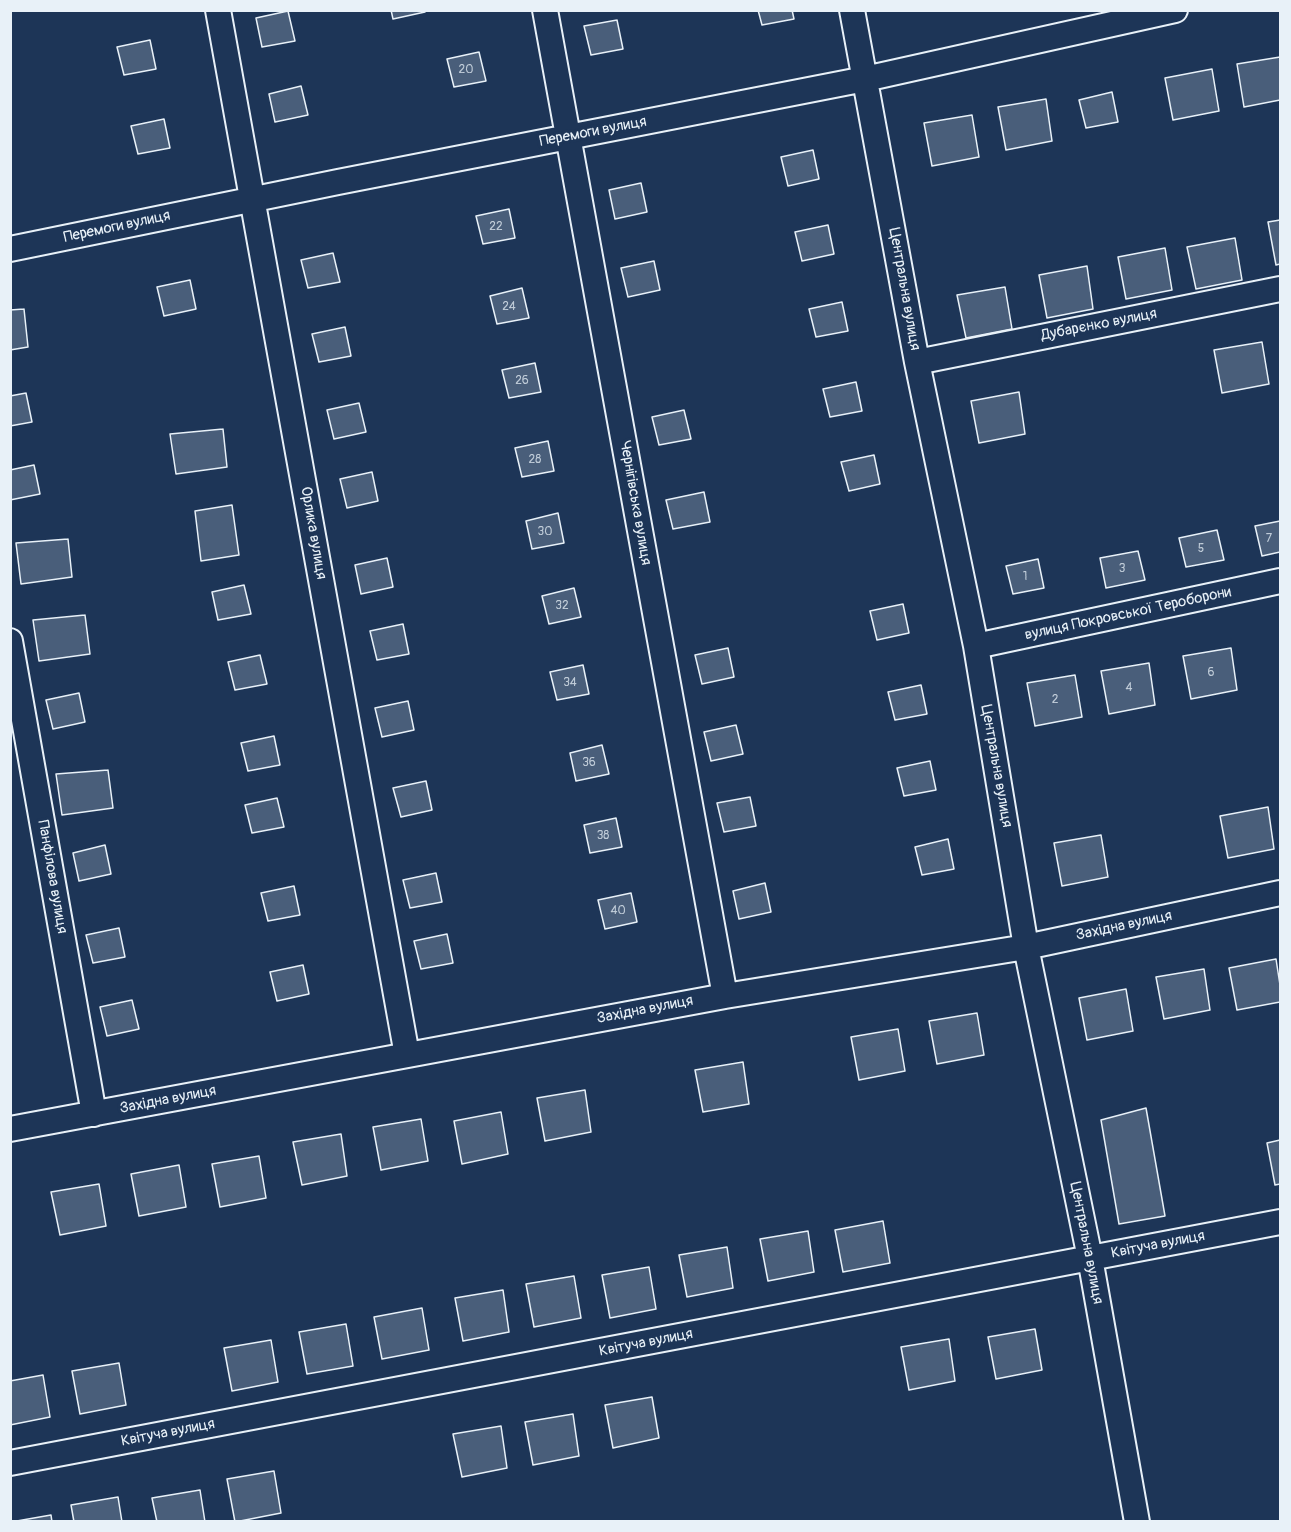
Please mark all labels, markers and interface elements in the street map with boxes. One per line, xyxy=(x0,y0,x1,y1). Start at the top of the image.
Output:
house number: 20 xyxy=(459,63,473,77)
street label: Перемоги вулиця xyxy=(538,113,648,151)
street label: Перемоги вулиця xyxy=(62,207,172,247)
house number: 22 xyxy=(489,220,503,234)
street label: Центральна вулиця xyxy=(884,226,924,352)
house number: 24 xyxy=(502,300,516,314)
street label: Дубарєнко вулиця xyxy=(1040,305,1158,345)
house number: 26 xyxy=(515,374,529,388)
street label: Чернігівська вулиця xyxy=(615,439,655,567)
house number: 28 xyxy=(529,453,541,467)
street label: Орлика вулиця xyxy=(296,485,330,581)
house number: 30 xyxy=(538,525,552,539)
house number: 7 xyxy=(1266,532,1272,546)
house number: 5 xyxy=(1198,542,1204,556)
house number: 3 xyxy=(1119,562,1125,576)
house number: 1 xyxy=(1023,570,1027,584)
street label: вулиця Покровської Тероборони xyxy=(1023,583,1233,645)
house number: 32 xyxy=(555,599,569,613)
house number: 6 xyxy=(1208,666,1214,680)
house number: 34 xyxy=(563,676,577,690)
house number: 4 xyxy=(1126,681,1132,695)
house number: 2 xyxy=(1052,693,1058,707)
street label: Центральна вулиця xyxy=(976,703,1016,829)
house number: 36 xyxy=(582,756,596,770)
street label: Панфілова вулиця xyxy=(33,819,71,935)
house number: 38 xyxy=(597,829,609,843)
house number: 40 xyxy=(610,904,626,918)
street label: Західна вулиця xyxy=(1074,907,1174,945)
street label: Західна вулиця xyxy=(595,992,695,1028)
street label: Західна вулиця xyxy=(118,1082,218,1118)
street label: Центральна вулиця xyxy=(1065,1180,1107,1306)
street label: Квітуча вулиця xyxy=(1110,1227,1206,1263)
street label: Квітуча вулиця xyxy=(598,1325,694,1361)
street label: Квітуча вулиця xyxy=(120,1415,216,1451)

